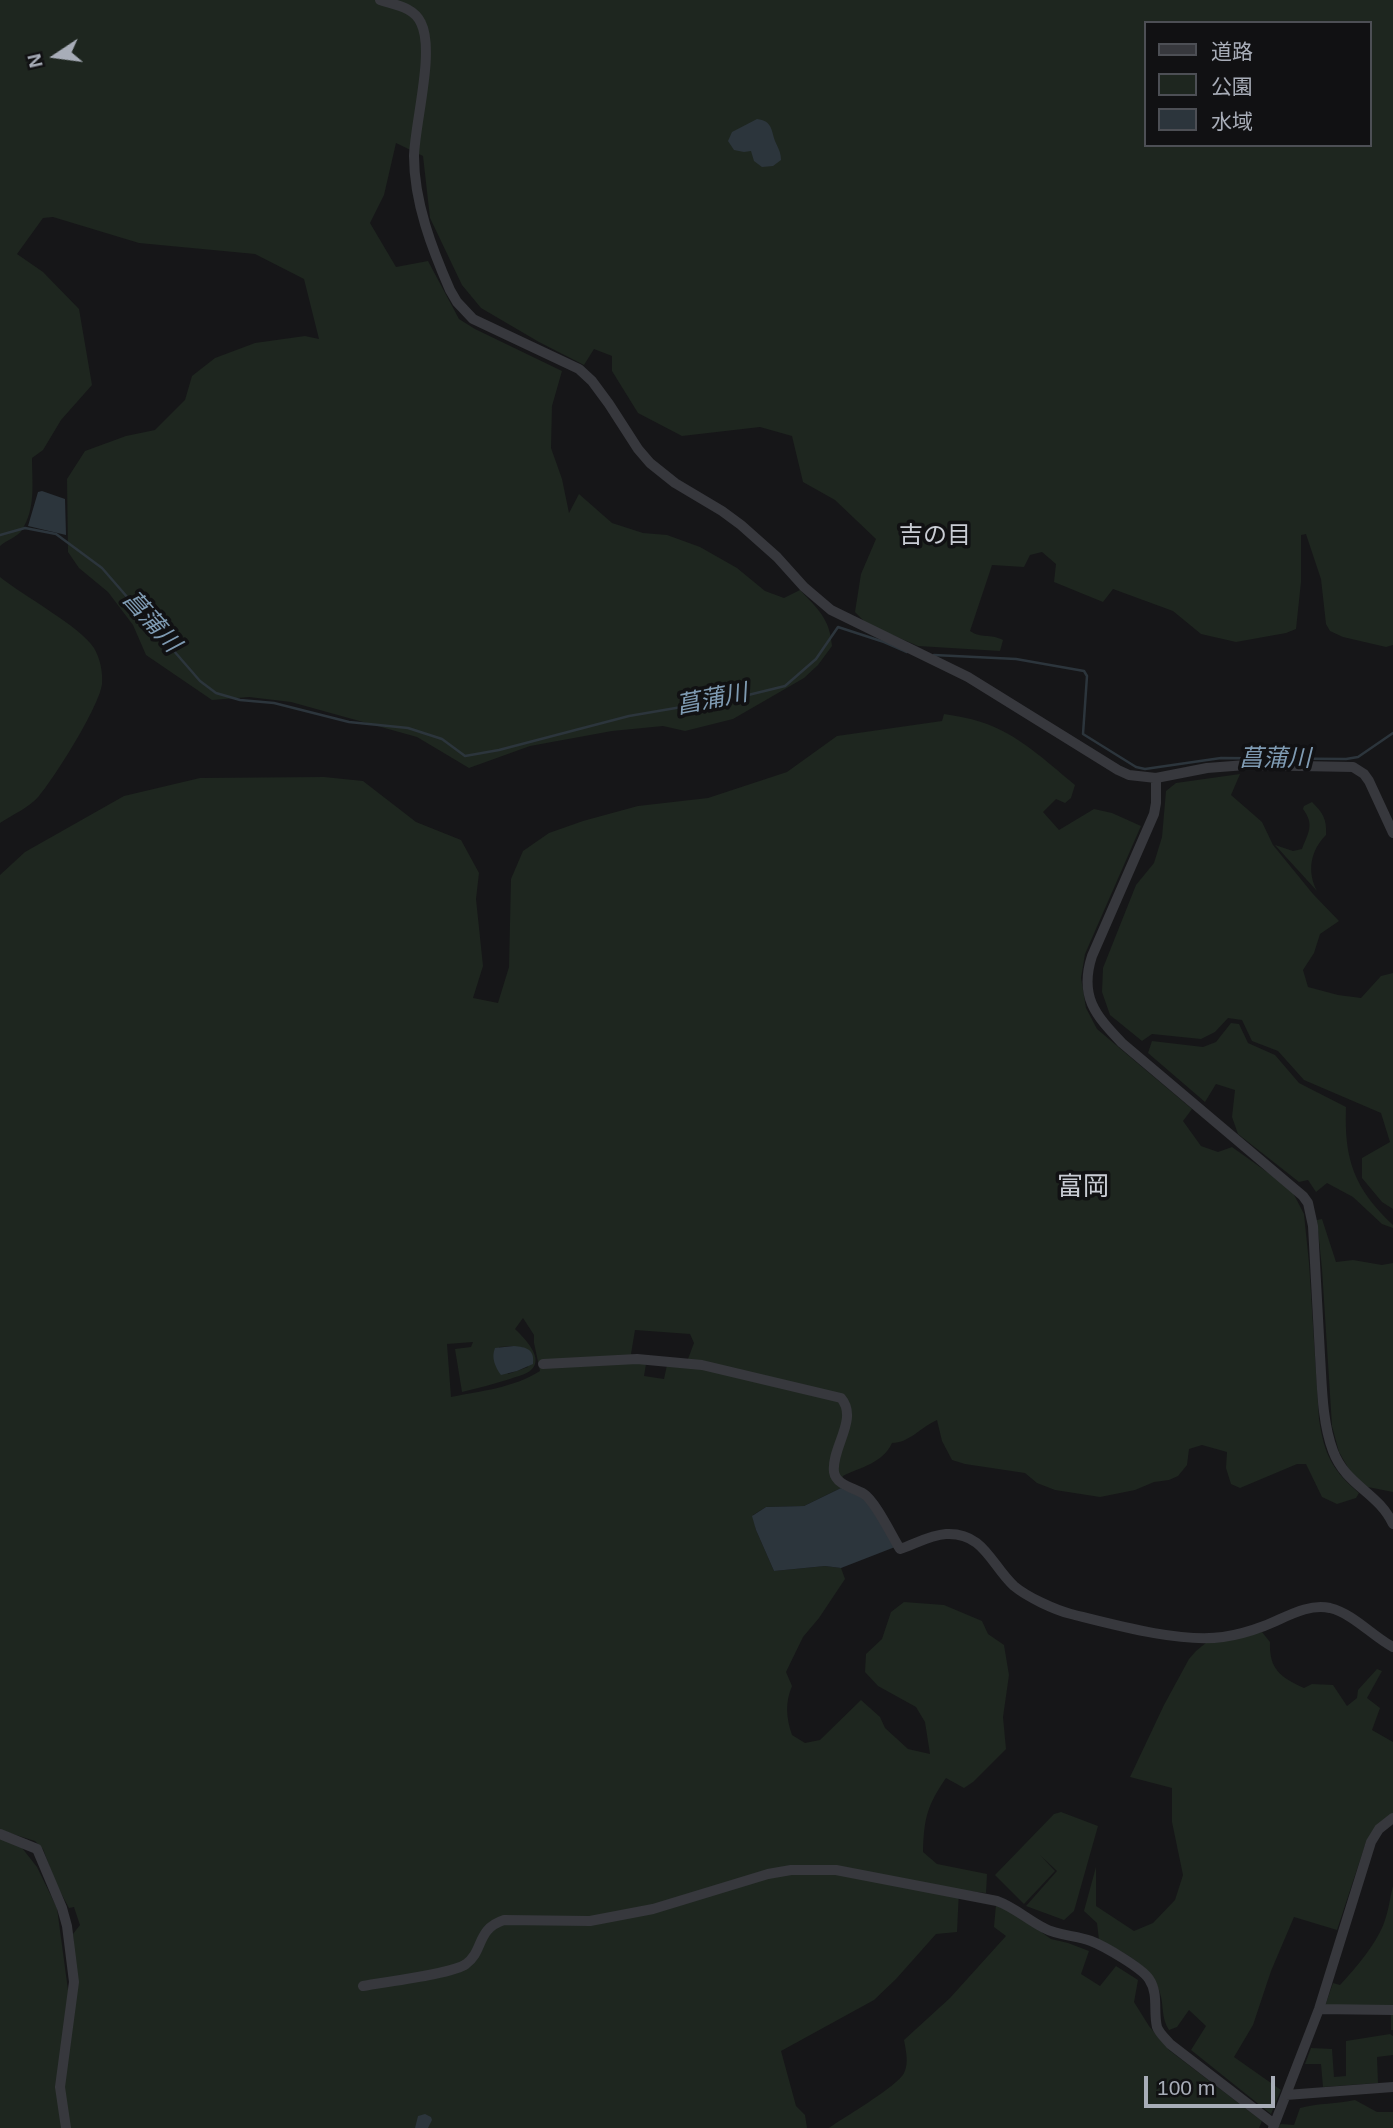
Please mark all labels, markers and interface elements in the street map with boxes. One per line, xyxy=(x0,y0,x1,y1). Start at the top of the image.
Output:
north arrow xyxy=(21,21,91,91)
legend xyxy=(1144,21,1372,147)
text: 道路 xyxy=(1211,40,1253,63)
text: N xyxy=(23,52,47,70)
text: 公園 xyxy=(1211,75,1253,98)
text: 水域 xyxy=(1211,110,1253,133)
district label: 吉の目 xyxy=(899,522,971,550)
water label: 菖蒲川 xyxy=(116,586,186,658)
water label: 菖蒲川 xyxy=(674,679,750,721)
water label: 菖蒲川 xyxy=(1239,745,1311,773)
district label: 富岡 xyxy=(1057,1172,1109,1204)
scale bar xyxy=(1148,2062,1279,2106)
text: 100 m xyxy=(1157,2076,1215,2099)

